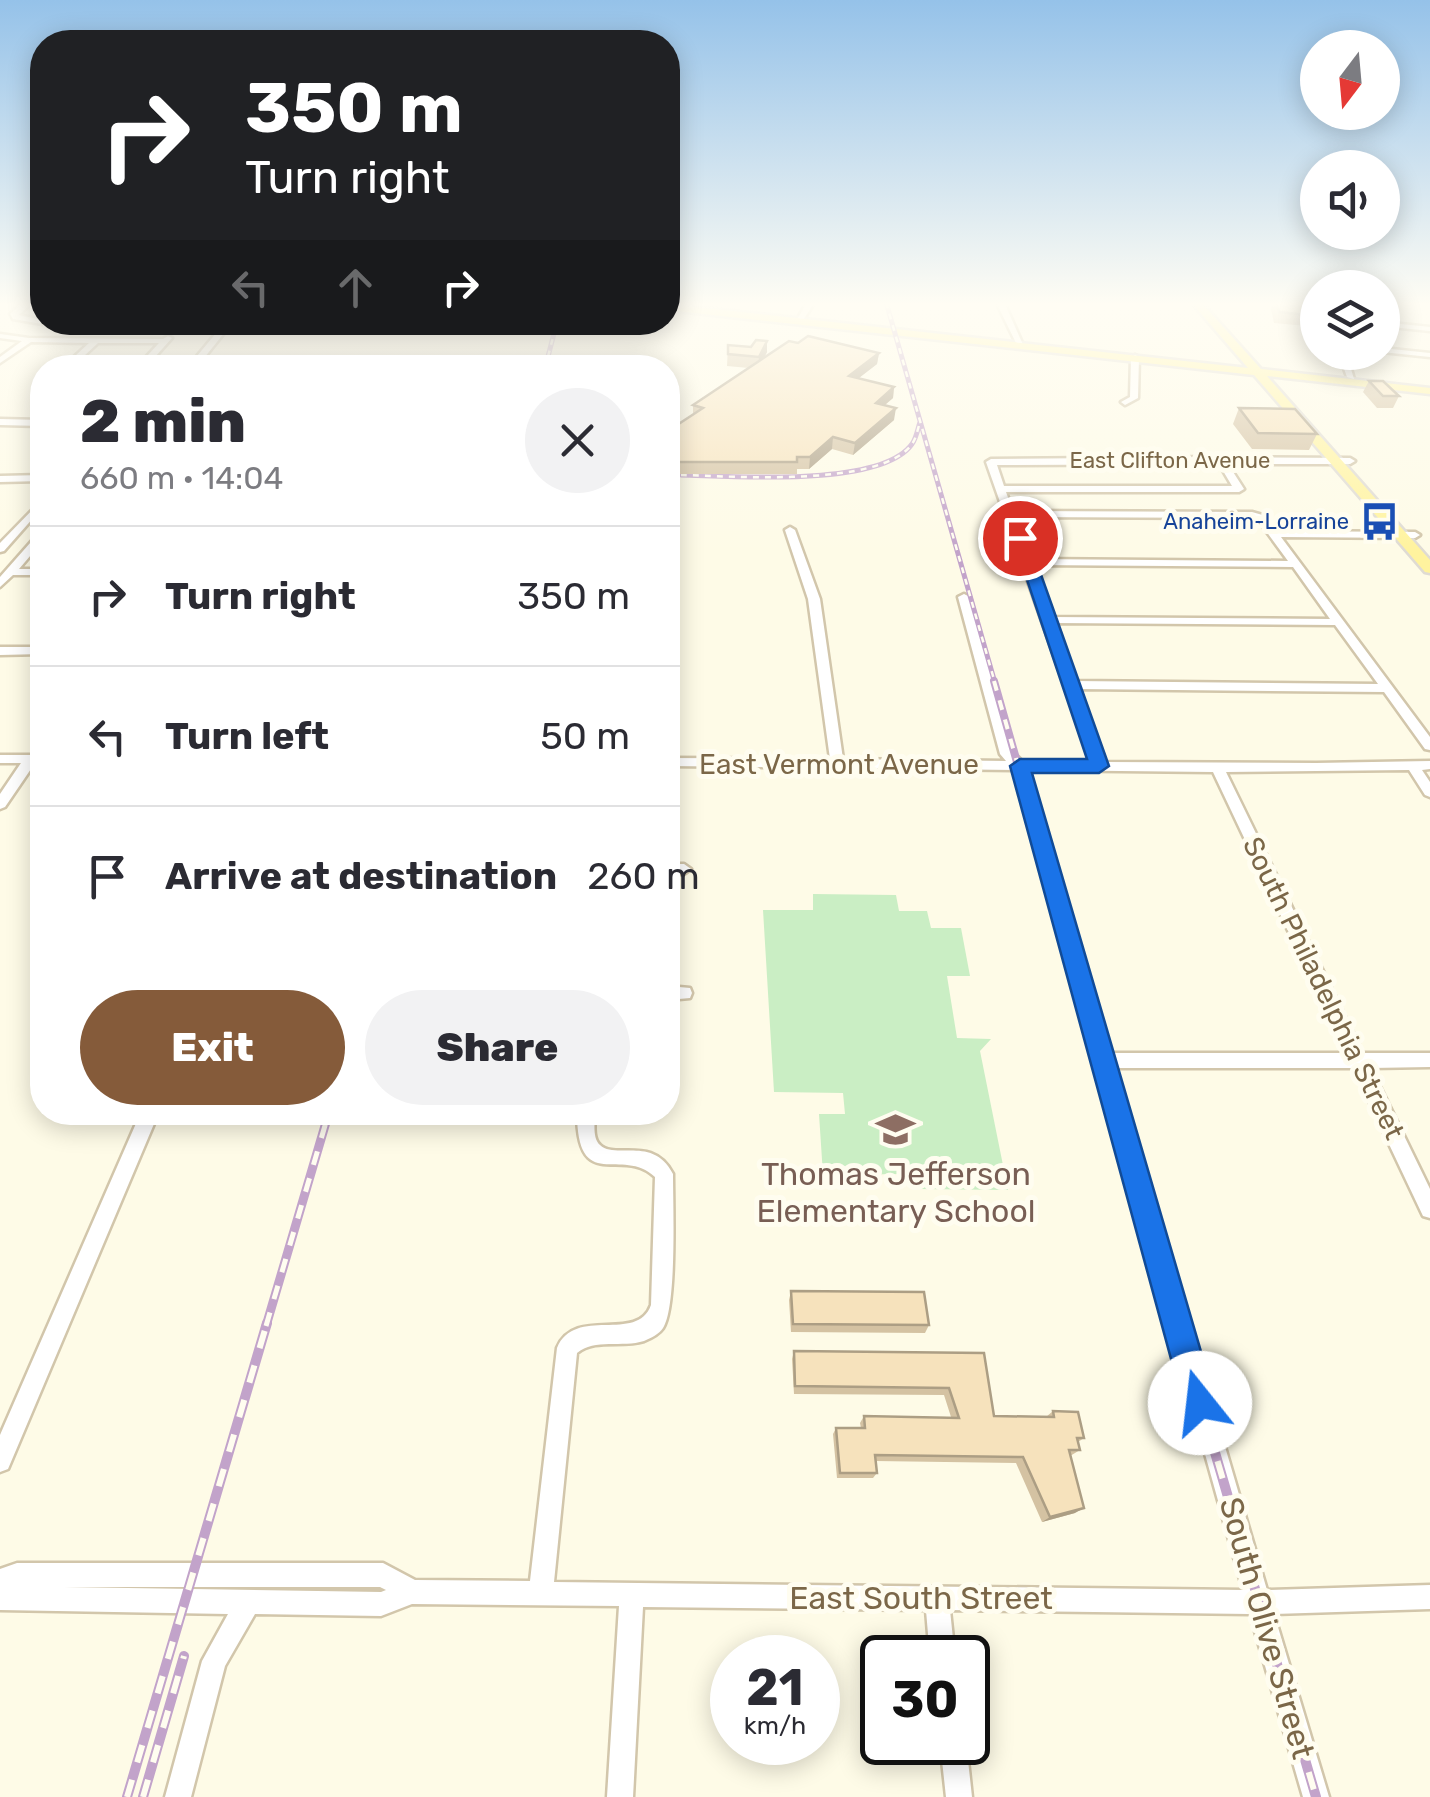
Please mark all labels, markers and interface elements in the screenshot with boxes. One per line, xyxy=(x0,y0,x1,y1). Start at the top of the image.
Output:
north arrow xyxy=(1300,30,1400,130)
map controls xyxy=(1300,30,1400,370)
text: 350 m xyxy=(245,67,463,150)
icon: right xyxy=(80,70,210,200)
button: sound xyxy=(1300,150,1400,250)
text: Turn right xyxy=(245,151,449,204)
icon: left xyxy=(223,260,278,315)
icon: ahead xyxy=(328,260,383,315)
icon: right xyxy=(433,260,488,315)
button: layers xyxy=(1300,270,1400,370)
text: 2 min xyxy=(80,386,246,457)
button: close xyxy=(525,388,630,493)
street label: East Clifton Avenue xyxy=(1070,447,1270,474)
text: 660 m · 14:04 xyxy=(80,459,283,497)
pin xyxy=(978,496,1063,581)
bus stop icon: Anaheim-Lorraine xyxy=(1358,500,1400,542)
place label: Anaheim-Lorraine xyxy=(1163,508,1349,535)
icon: arrive xyxy=(993,511,1048,566)
icon: right xyxy=(80,569,135,624)
text: Turn right xyxy=(165,573,356,619)
text: 350 m xyxy=(517,573,630,619)
icon: left xyxy=(80,709,135,764)
text: Turn left xyxy=(165,713,329,759)
text: 50 m xyxy=(540,713,630,759)
street label: East Vermont Avenue xyxy=(699,748,979,781)
street label: South Philadelphia Street xyxy=(1236,832,1411,1145)
icon: arrive xyxy=(80,849,135,904)
text: Arrive at destination xyxy=(165,853,557,899)
text: 260 m xyxy=(587,853,700,899)
button: Exit xyxy=(80,990,345,1105)
button: Share xyxy=(365,990,630,1105)
school or university icon: Thomas Jefferson Elementary School xyxy=(875,1108,917,1150)
place label: Thomas Jefferson Elementary School xyxy=(756,1155,1036,1230)
position arrow xyxy=(1148,1351,1252,1455)
street label: South Olive Street xyxy=(1212,1493,1322,1763)
street label: East South Street xyxy=(789,1579,1053,1617)
speed limit sign: 30 xyxy=(860,1635,990,1765)
text: 21 xyxy=(746,1658,804,1718)
text: km/h xyxy=(744,1711,806,1740)

